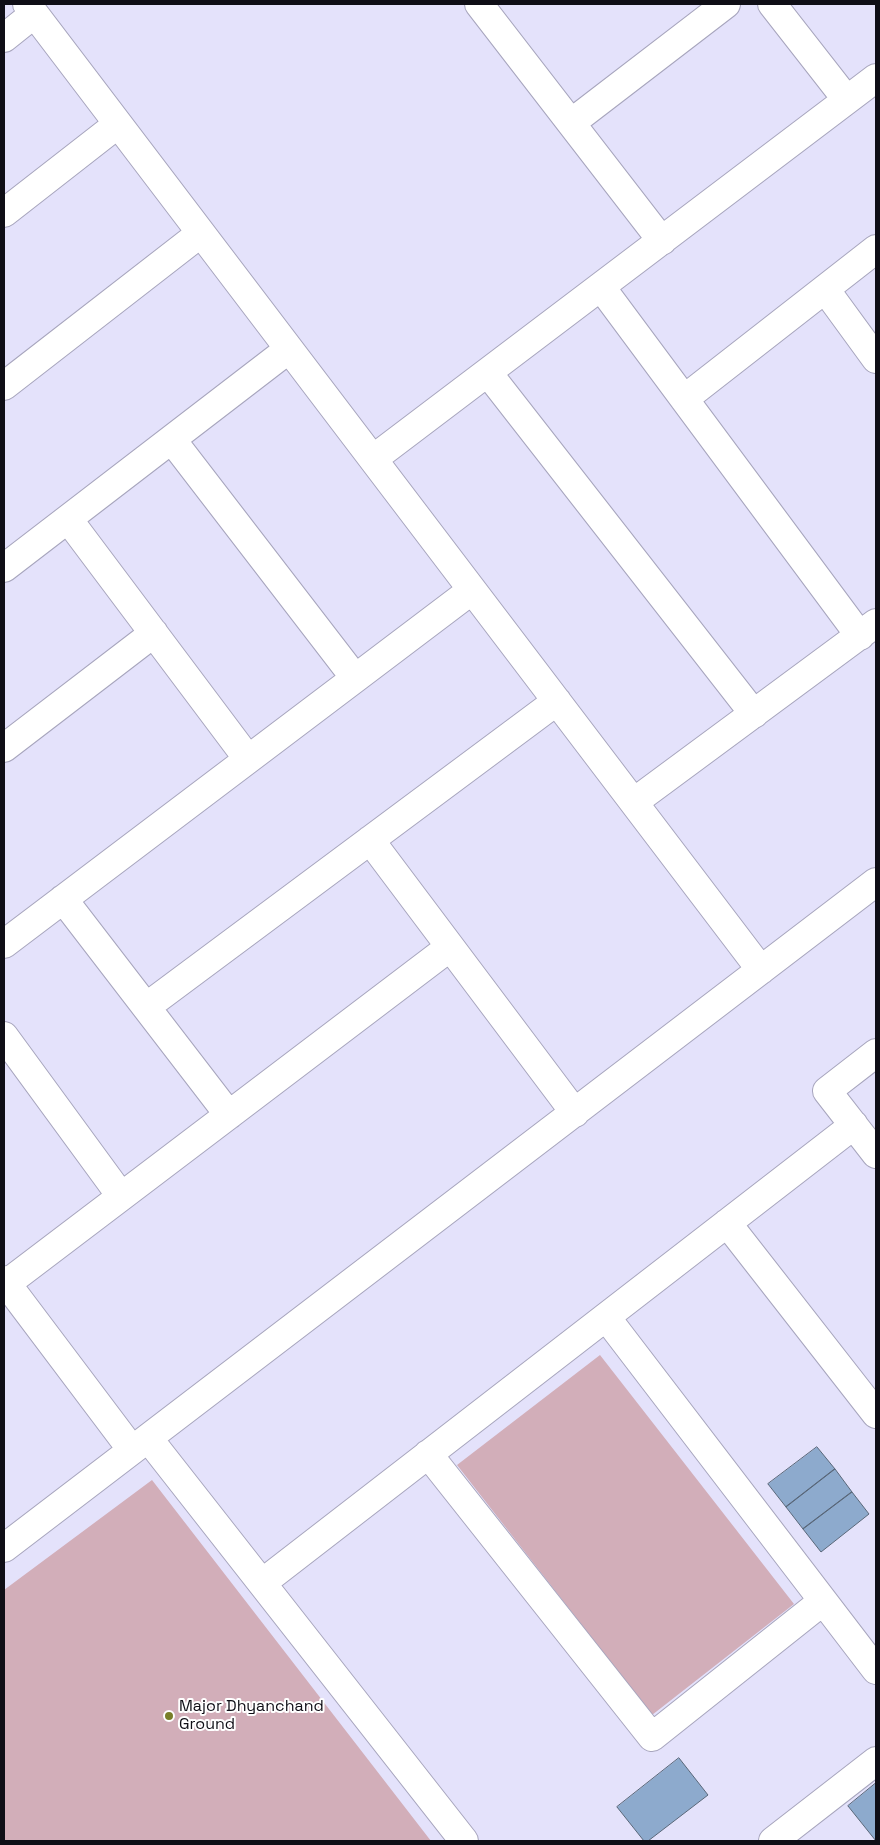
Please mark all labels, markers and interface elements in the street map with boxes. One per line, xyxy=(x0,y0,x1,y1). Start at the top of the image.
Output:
place label: Major Dhyanchand Ground xyxy=(179,1697,324,1735)
marker: Major Dhyanchand Ground xyxy=(163,1710,175,1722)

